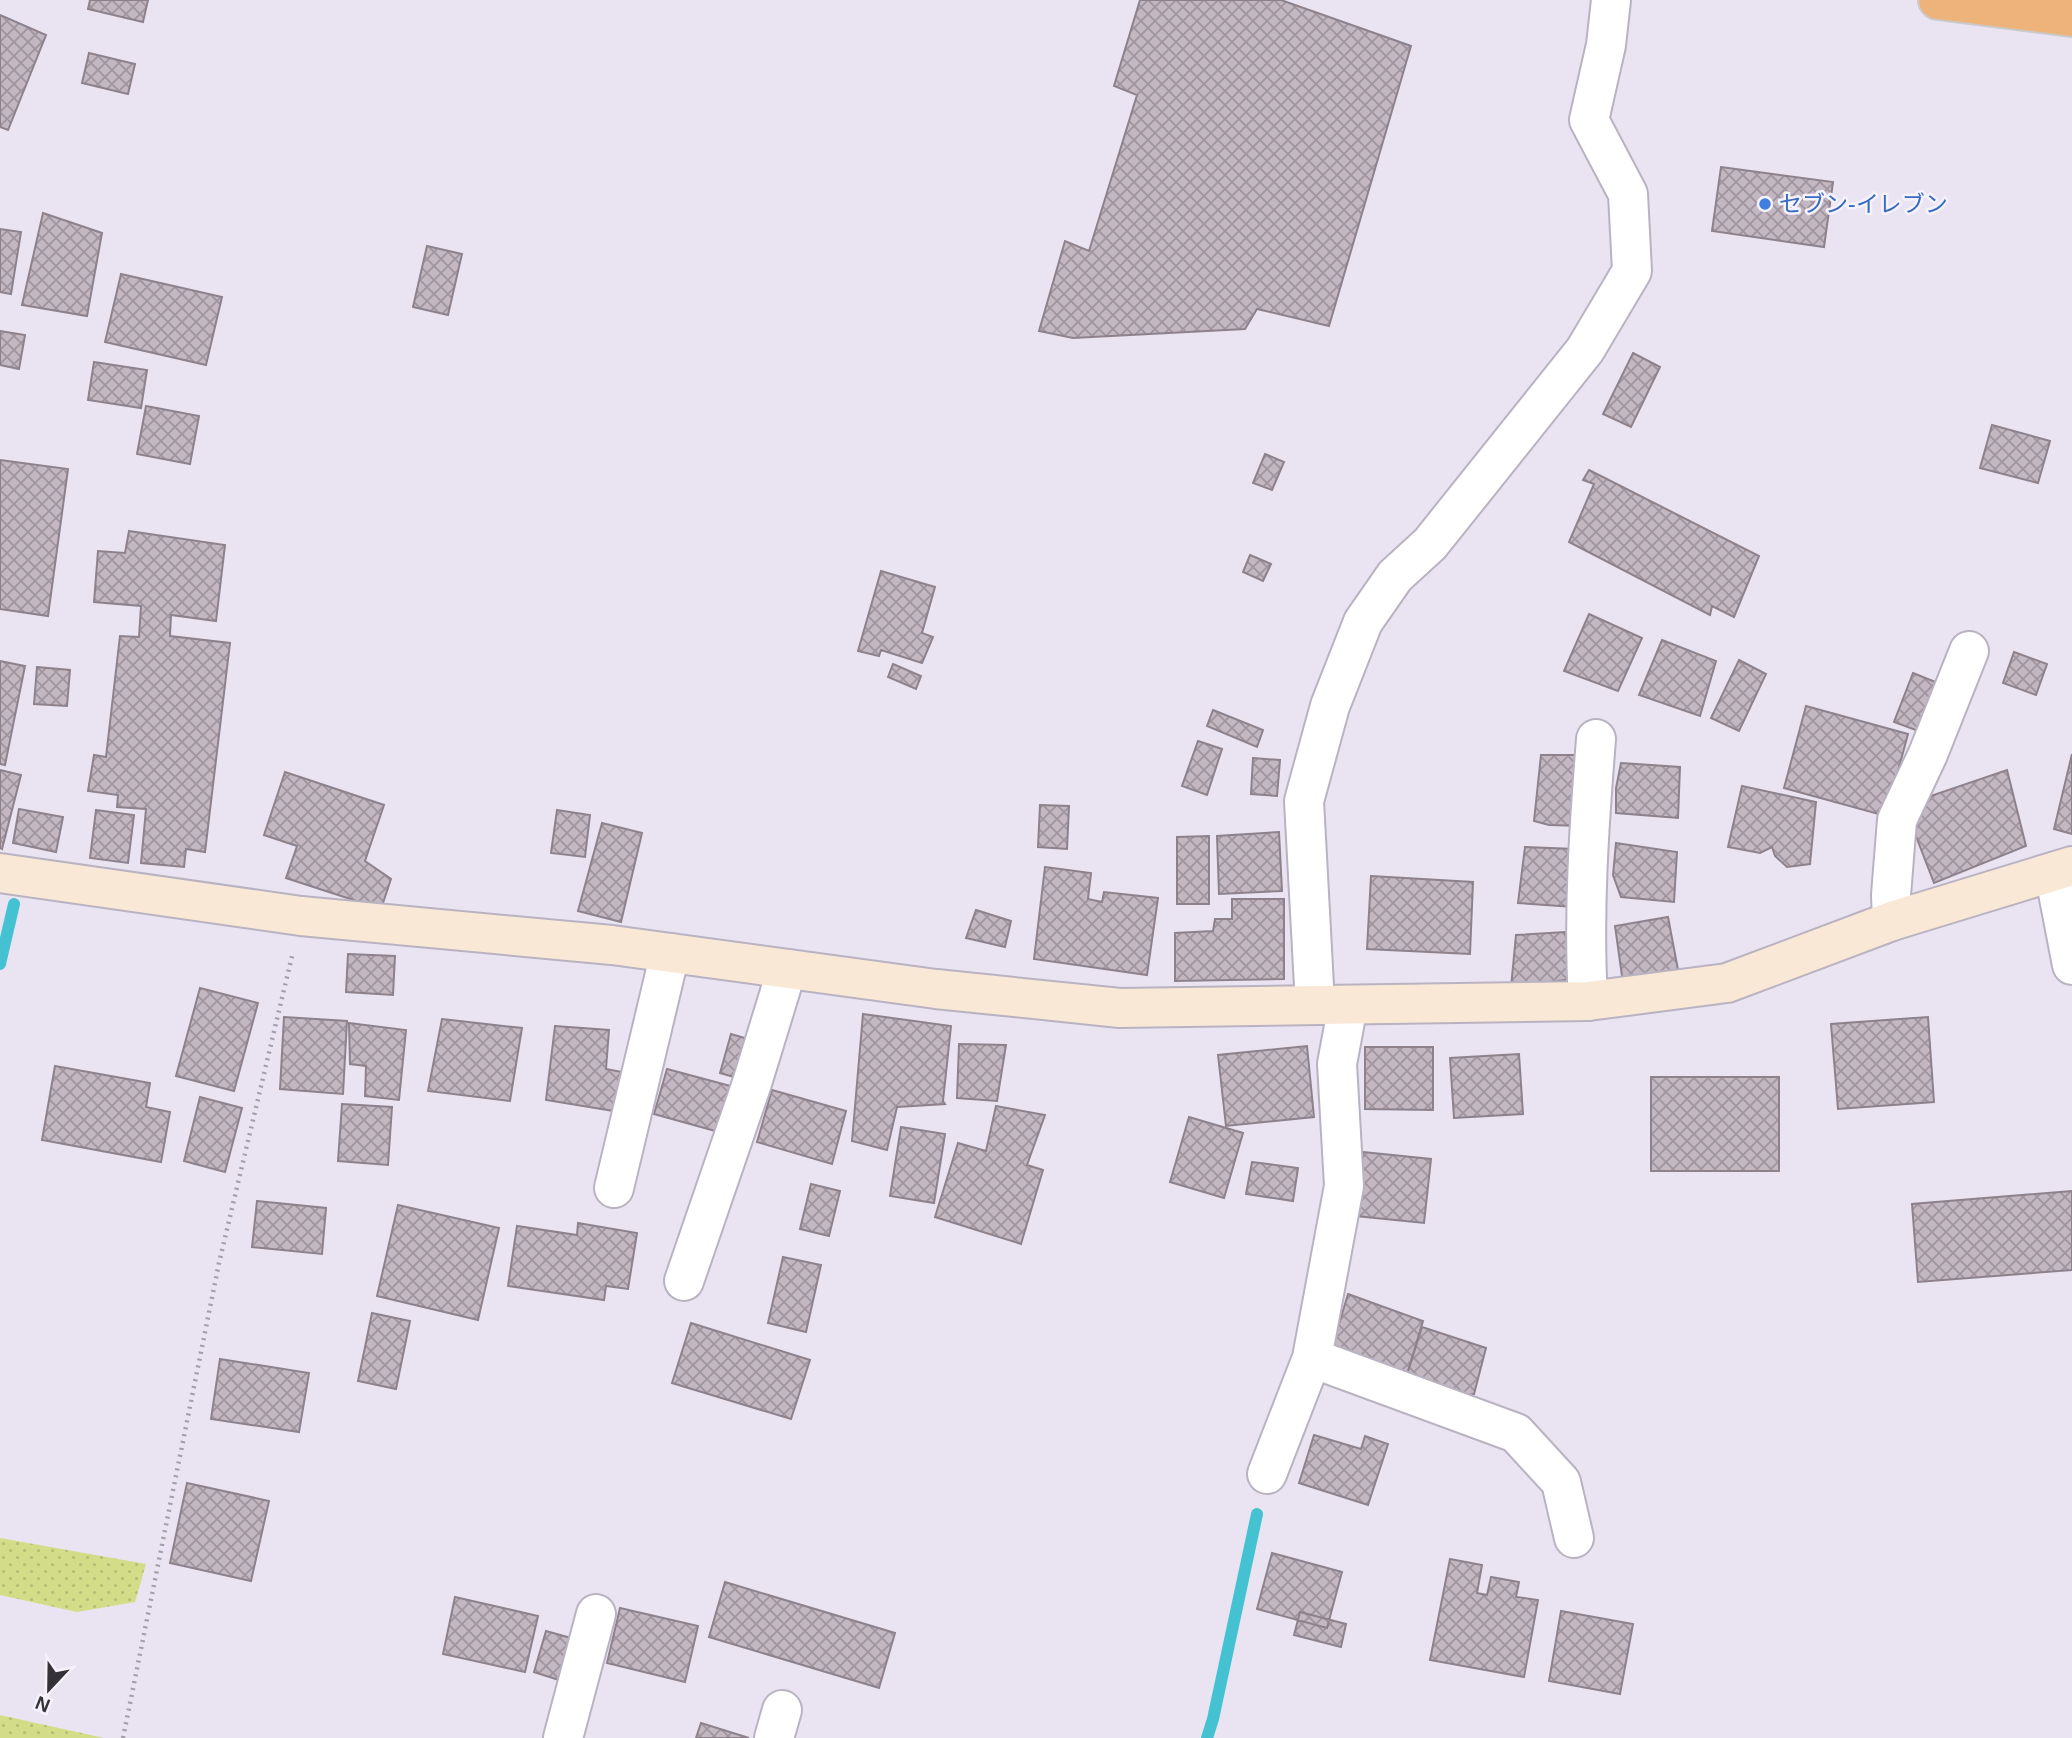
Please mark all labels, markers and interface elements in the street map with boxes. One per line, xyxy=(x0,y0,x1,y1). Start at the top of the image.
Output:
place label: セブン-イレブン xyxy=(1779,191,1948,217)
marker: セブン-イレブン xyxy=(1757,196,1773,212)
north arrow xyxy=(14,1654,84,1724)
text: N xyxy=(33,1692,53,1717)

